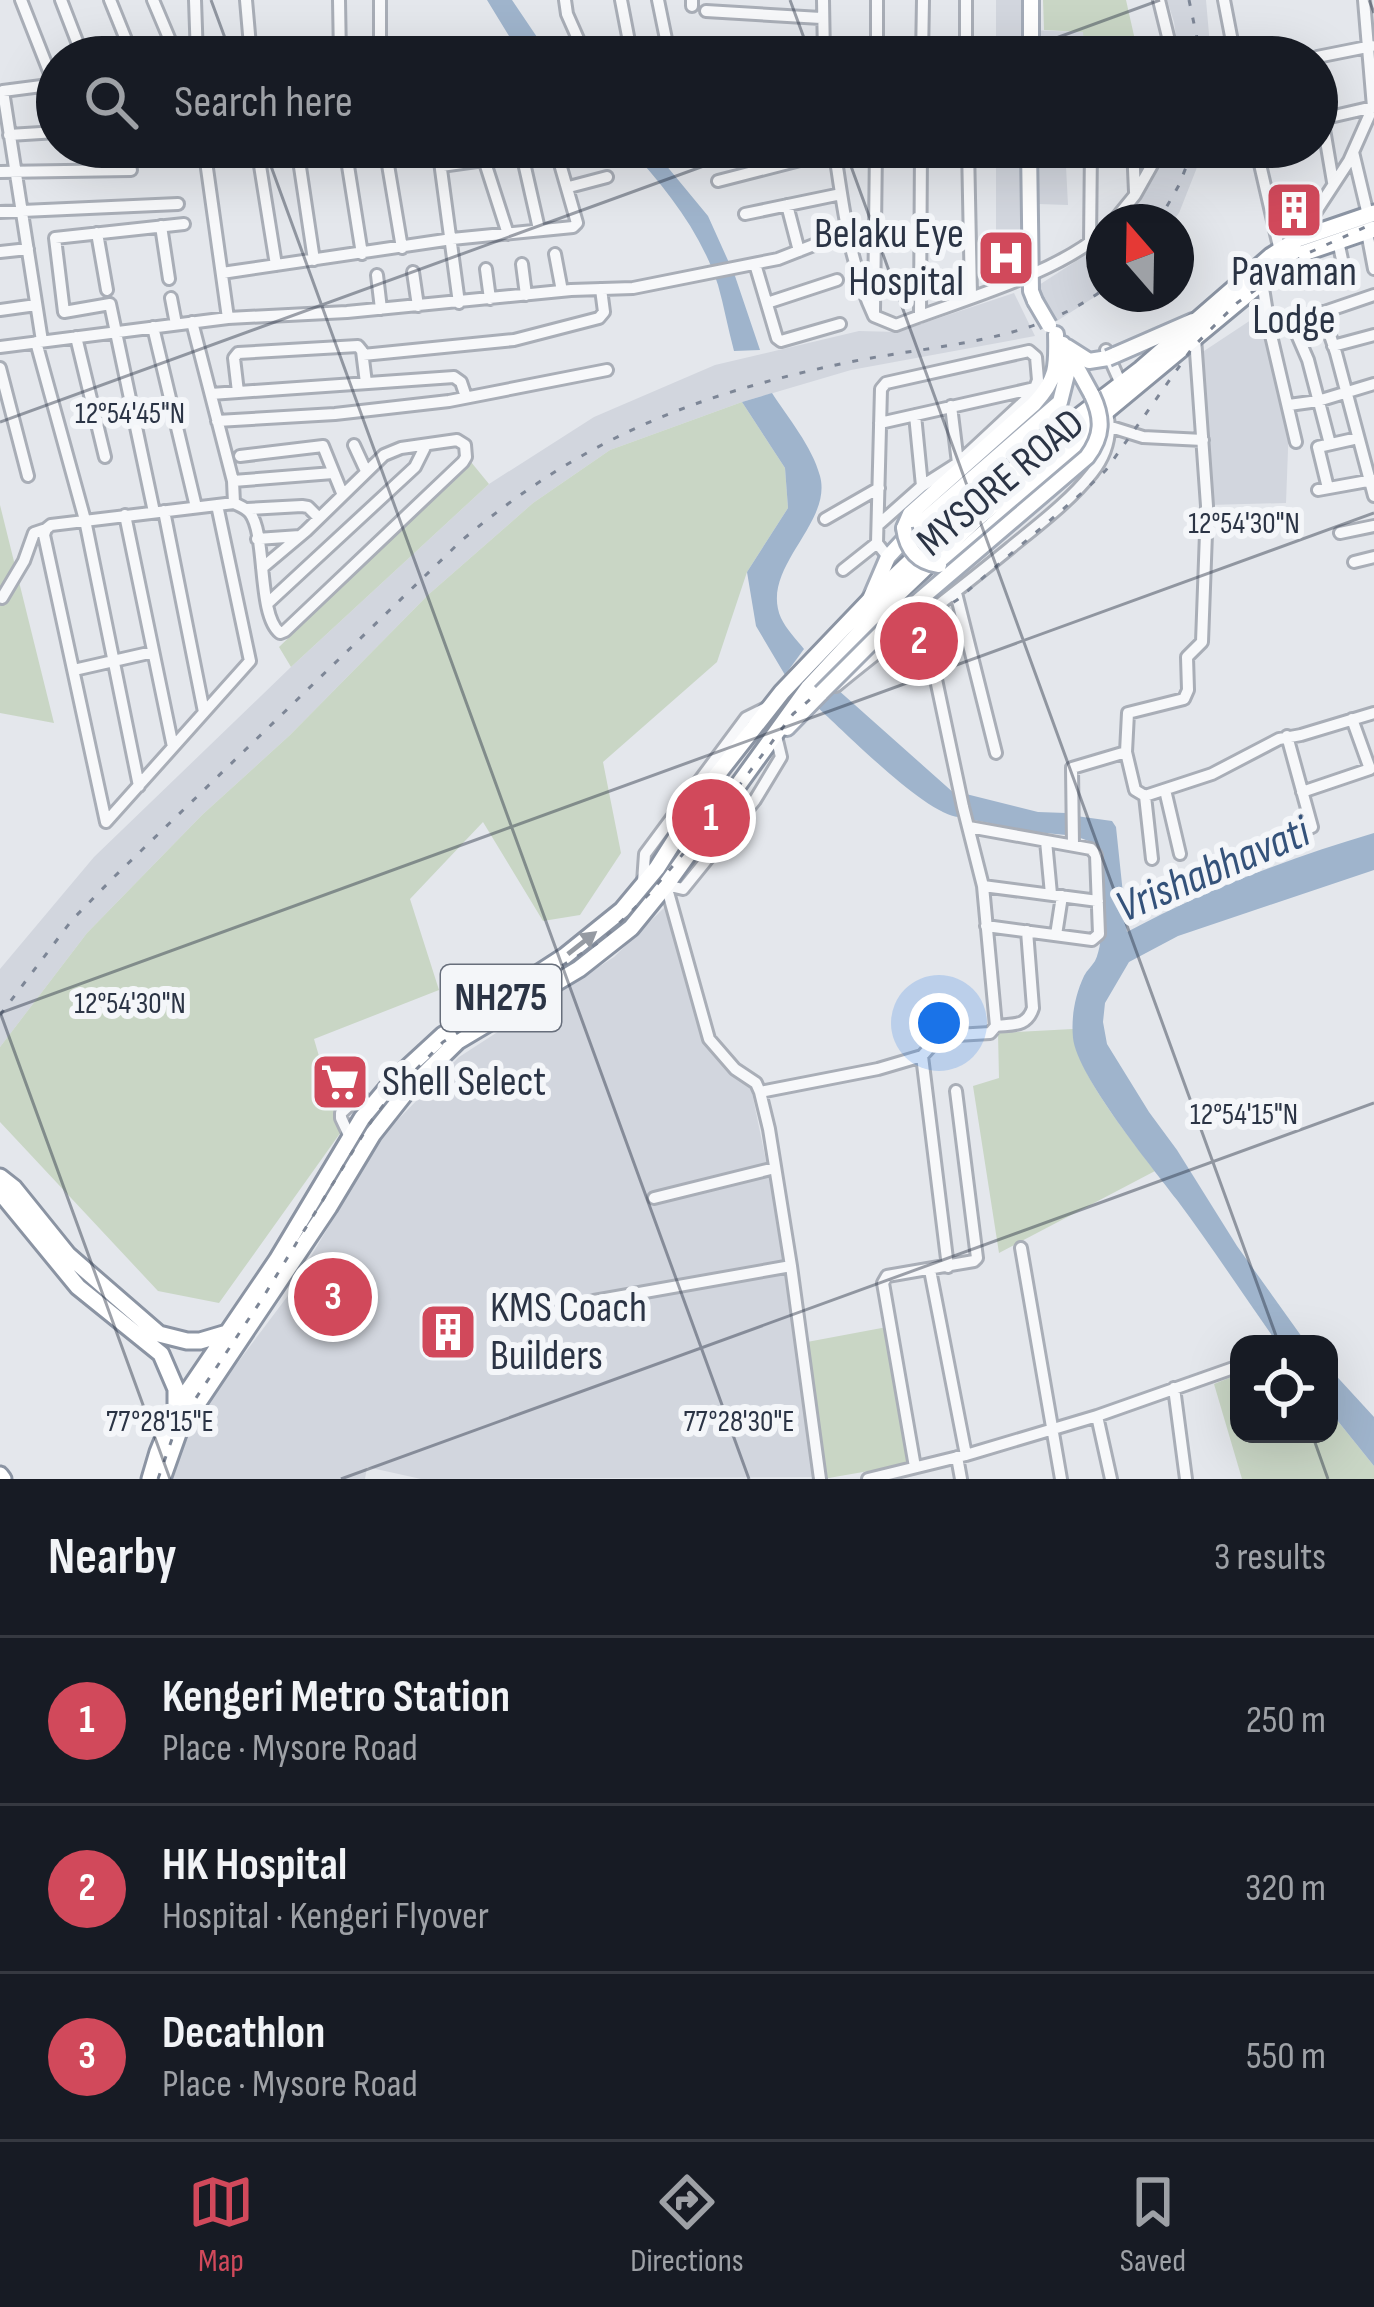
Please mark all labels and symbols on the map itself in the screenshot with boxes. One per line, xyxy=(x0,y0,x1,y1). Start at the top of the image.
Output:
building icon: Pavaman Lodge xyxy=(1263,179,1325,241)
north arrow xyxy=(1086,204,1194,312)
place label: Belaku Eye Hospital xyxy=(814,209,964,308)
hospital icon: Belaku Eye Hospital xyxy=(975,227,1037,289)
place label: Pavaman Lodge xyxy=(1231,247,1357,346)
text: 12°54'45"N xyxy=(75,396,185,432)
street label: MYSORE ROAD xyxy=(907,398,1095,568)
text: 12°54'30"N xyxy=(1188,506,1300,542)
pin: 2 xyxy=(880,596,958,686)
pin: 1 xyxy=(672,773,750,863)
water label: Vrishabhavati xyxy=(1108,804,1320,935)
one-way arrow xyxy=(566,931,597,956)
road number: NH275 xyxy=(441,965,561,1031)
text: 12°54'30"N xyxy=(74,986,186,1022)
your location xyxy=(909,993,969,1053)
supermarket icon: Shell Select xyxy=(309,1051,371,1113)
place label: Shell Select xyxy=(382,1057,546,1108)
text: 12°54'15"N xyxy=(1190,1097,1298,1133)
pin: 3 xyxy=(294,1252,372,1342)
place label: KMS Coach Builders xyxy=(490,1283,647,1382)
building icon: KMS Coach Builders xyxy=(417,1301,479,1363)
text: 77°28'15"E xyxy=(106,1404,214,1440)
text: 77°28'30"E xyxy=(683,1404,795,1440)

